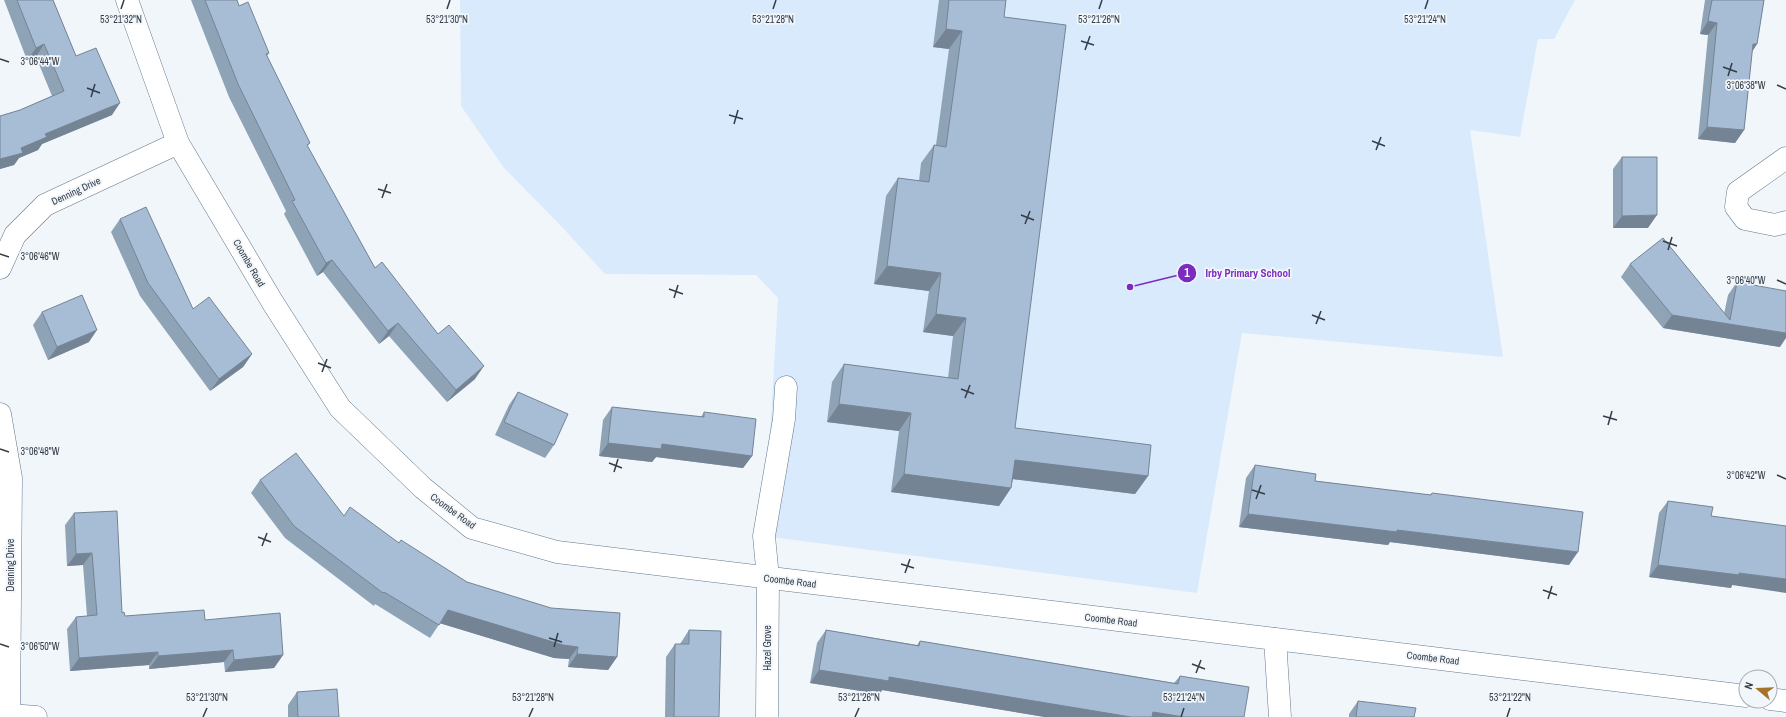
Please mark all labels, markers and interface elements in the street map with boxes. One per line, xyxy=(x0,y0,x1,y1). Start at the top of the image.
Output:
text: 53°21'32"N xyxy=(100,13,142,26)
text: 53°21'30"N xyxy=(426,13,468,26)
text: 53°21'28"N xyxy=(752,13,794,26)
text: 53°21'26"N xyxy=(1078,13,1120,26)
text: 53°21'24"N xyxy=(1404,13,1446,26)
text: 3°06'44"W xyxy=(20,55,60,68)
text: 3°06'38"W xyxy=(1726,79,1766,92)
street label: Denning Drive xyxy=(49,174,103,208)
street label: Coombe Road xyxy=(230,237,268,289)
text: 3°06'46"W xyxy=(20,250,60,263)
callout: Irby Primary School xyxy=(1177,261,1299,284)
text: 1 xyxy=(1184,265,1190,281)
text: Irby Primary School xyxy=(1205,266,1291,280)
text: 3°06'40"W xyxy=(1726,274,1766,287)
text: 3°06'48"W xyxy=(20,445,60,458)
text: 3°06'42"W xyxy=(1726,469,1766,482)
street label: Coombe Road xyxy=(428,490,478,532)
street label: Denning Drive xyxy=(4,538,17,591)
street label: Coombe Road xyxy=(763,571,817,591)
street label: Coombe Road xyxy=(1084,610,1138,630)
street label: Hazel Grove xyxy=(761,625,774,671)
text: 3°06'50"W xyxy=(20,640,60,653)
street label: Coombe Road xyxy=(1406,648,1460,668)
north arrow xyxy=(1738,669,1778,709)
text: N xyxy=(1741,680,1756,691)
text: 53°21'30"N xyxy=(186,691,228,704)
text: 53°21'28"N xyxy=(512,691,554,704)
text: 53°21'26"N xyxy=(838,691,880,704)
text: 53°21'24"N xyxy=(1163,691,1205,704)
text: 53°21'22"N xyxy=(1489,691,1531,704)

